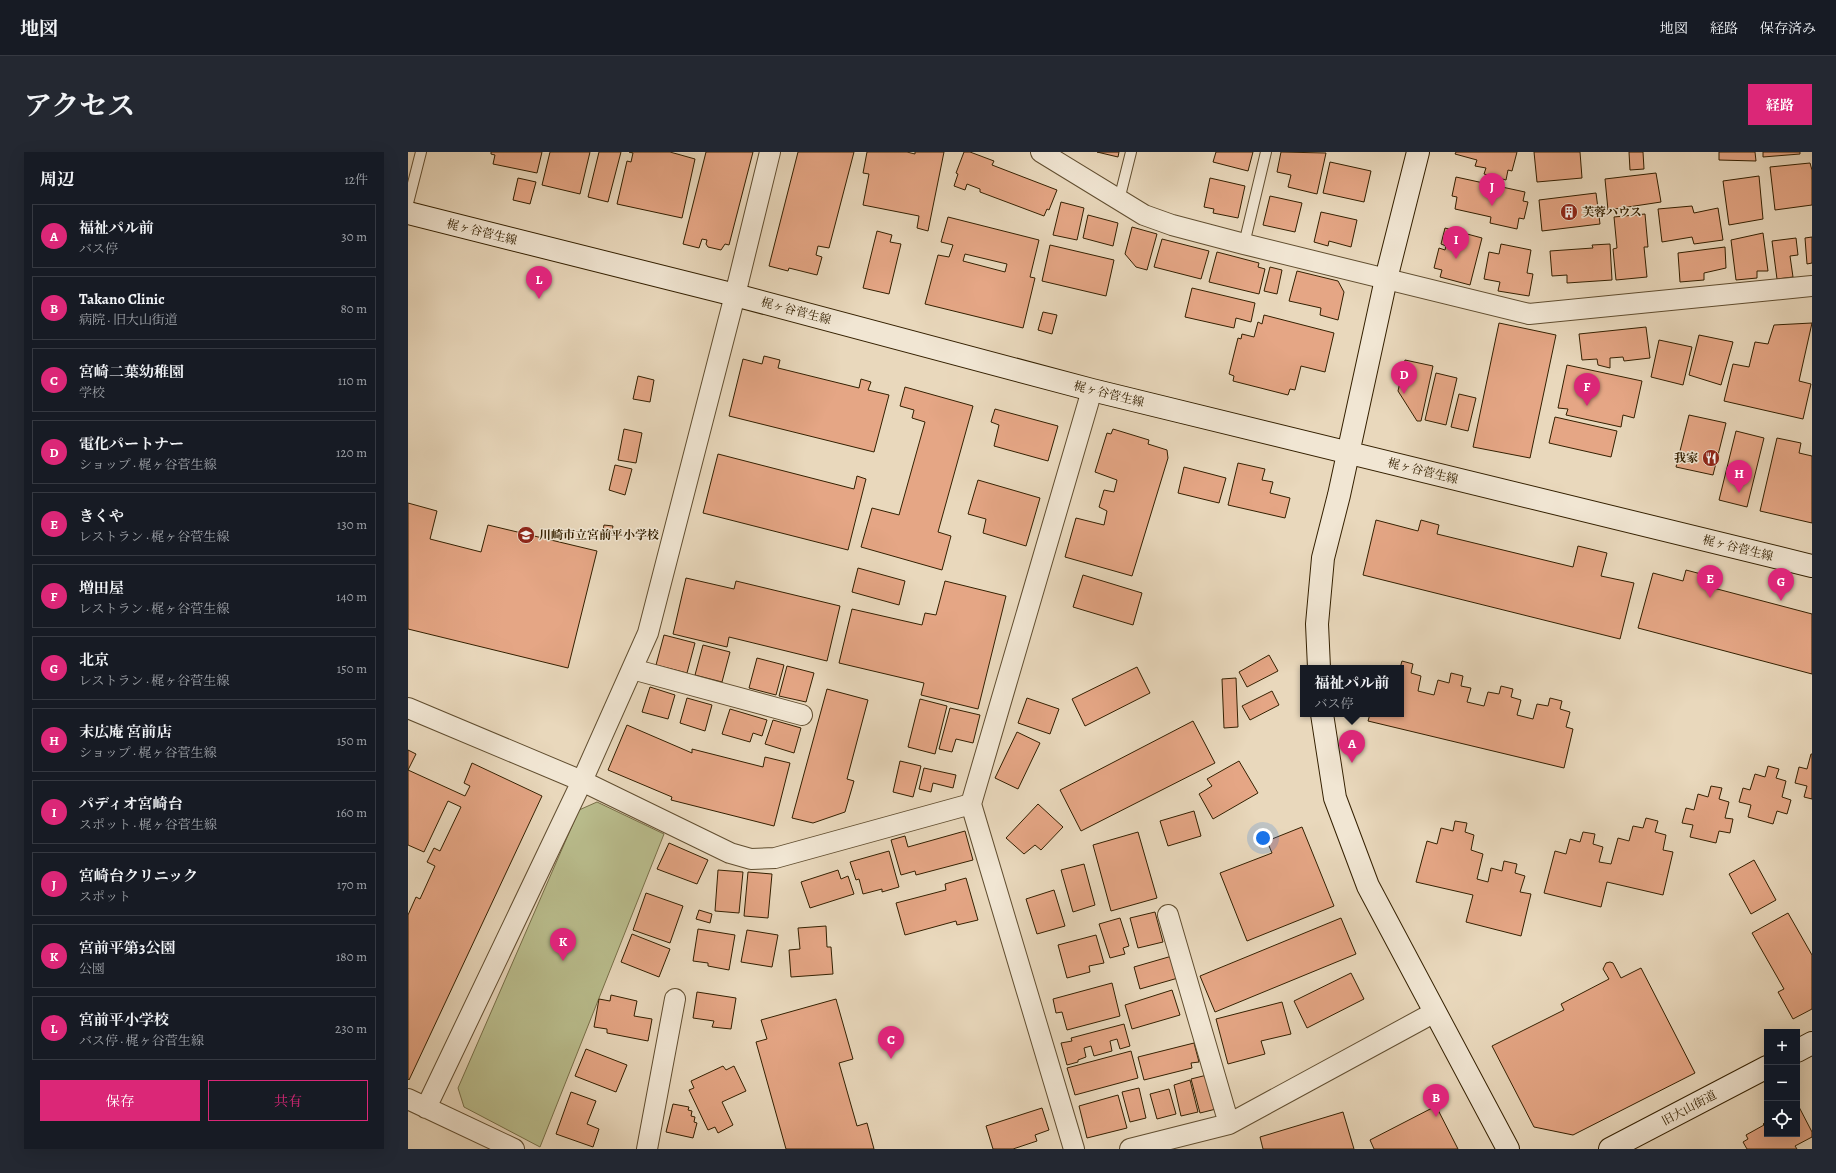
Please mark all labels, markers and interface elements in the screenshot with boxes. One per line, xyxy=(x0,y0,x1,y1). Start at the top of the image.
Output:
text: 地図 xyxy=(20,16,58,42)
text: 地図 xyxy=(1660,19,1688,38)
text: 経路 xyxy=(1710,19,1738,38)
text: 保存済み xyxy=(1760,19,1816,38)
button: 経路 xyxy=(1748,84,1812,125)
text: アクセス xyxy=(24,87,135,125)
text: 周辺 xyxy=(40,168,74,191)
text: 12件 xyxy=(344,171,368,188)
pin: J xyxy=(1479,173,1505,206)
building icon: 芙蓉ハウス xyxy=(1559,202,1579,222)
place label: 芙蓉ハウス xyxy=(1582,204,1642,220)
street label: 梶ヶ谷菅生線 xyxy=(445,216,519,248)
text: 福祉パル前 xyxy=(79,218,154,238)
pin: I xyxy=(1443,226,1469,259)
text: A xyxy=(50,228,58,245)
text: 30 m xyxy=(341,228,367,245)
text: バス停 xyxy=(79,240,118,257)
pin: L xyxy=(526,266,552,299)
text: Takano Clinic xyxy=(79,289,165,309)
street label: 梶ヶ谷菅生線 xyxy=(759,294,833,328)
text: B xyxy=(50,300,58,317)
text: 80 m xyxy=(340,300,367,317)
text: 病院 · 旧大山街道 xyxy=(79,311,178,328)
pin: D xyxy=(1391,361,1417,394)
text: 宮崎二葉幼稚園 xyxy=(79,362,184,382)
text: C xyxy=(50,372,58,389)
text: 110 m xyxy=(338,372,367,389)
pin: F xyxy=(1574,373,1600,406)
street label: 梶ヶ谷菅生線 xyxy=(1072,378,1146,410)
text: 学校 xyxy=(79,384,105,401)
text: 電化パートナー xyxy=(79,434,184,454)
text: D xyxy=(49,444,59,461)
text: 120 m xyxy=(336,444,367,461)
restaurant icon: 我家 xyxy=(1701,448,1721,468)
place label: 我家 xyxy=(1674,450,1698,466)
street label: 梶ヶ谷菅生線 xyxy=(1386,455,1460,487)
text: ショップ · 梶ヶ谷菅生線 xyxy=(79,456,216,473)
pin: H xyxy=(1726,460,1752,493)
text: きくや xyxy=(79,506,124,526)
text: E xyxy=(50,516,58,533)
text: 130 m xyxy=(337,516,367,533)
school or university icon: 川崎市立宮前平小学校 xyxy=(516,525,536,545)
place label: 川崎市立宮前平小学校 xyxy=(539,527,659,543)
text: レストラン · 梶ヶ谷菅生線 xyxy=(79,528,229,545)
street label: 梶ヶ谷菅生線 xyxy=(1701,532,1775,564)
pin: E xyxy=(1697,565,1723,598)
pin: G xyxy=(1768,568,1794,601)
text: 増田屋 xyxy=(79,578,124,598)
text: F xyxy=(51,588,57,605)
text: 140 m xyxy=(336,588,367,605)
text: レストラン · 梶ヶ谷菅生線 xyxy=(79,600,229,617)
text: 北京 xyxy=(79,650,109,670)
text: G xyxy=(50,660,58,677)
text: 150 m xyxy=(337,660,367,677)
popup xyxy=(1300,665,1404,717)
text: レストラン · 梶ヶ谷菅生線 xyxy=(79,672,229,689)
text: 福祉パル前 xyxy=(1314,673,1390,693)
text: バス停 xyxy=(1314,695,1354,712)
text: 末広庵 宮前店 xyxy=(79,722,172,742)
pin: A xyxy=(1339,730,1365,763)
text: H xyxy=(49,732,59,749)
text: 150 m xyxy=(337,732,367,749)
text: ショップ · 梶ヶ谷菅生線 xyxy=(79,744,216,761)
text: パディオ宮崎台 xyxy=(79,794,183,814)
text: I xyxy=(52,804,56,821)
text: 160 m xyxy=(336,804,367,821)
text: スポット · 梶ヶ谷菅生線 xyxy=(79,816,217,833)
your location xyxy=(1253,828,1273,848)
text: 宮崎台クリニック xyxy=(79,866,198,886)
text: J xyxy=(52,876,56,893)
text: 170 m xyxy=(337,876,367,893)
text: スポット xyxy=(79,888,131,905)
pin: K xyxy=(550,928,576,961)
text: 宮前平第3公園 xyxy=(79,938,175,958)
text: K xyxy=(50,948,58,965)
text: 180 m xyxy=(336,948,367,965)
text: 公園 xyxy=(79,960,105,977)
text: 宮前平小学校 xyxy=(79,1010,169,1030)
text: L xyxy=(51,1020,57,1037)
text: 230 m xyxy=(335,1020,367,1037)
pin: C xyxy=(878,1026,904,1059)
map controls xyxy=(1764,1029,1800,1137)
button: + xyxy=(1764,1029,1800,1065)
text: バス停 · 梶ヶ谷菅生線 xyxy=(79,1032,204,1049)
button: − xyxy=(1764,1065,1800,1101)
button: 保存 xyxy=(40,1080,200,1121)
button: 共有 xyxy=(208,1080,368,1121)
pin: B xyxy=(1423,1084,1449,1117)
street label: 旧大山街道 xyxy=(1659,1087,1719,1129)
button: locate xyxy=(1764,1101,1800,1137)

